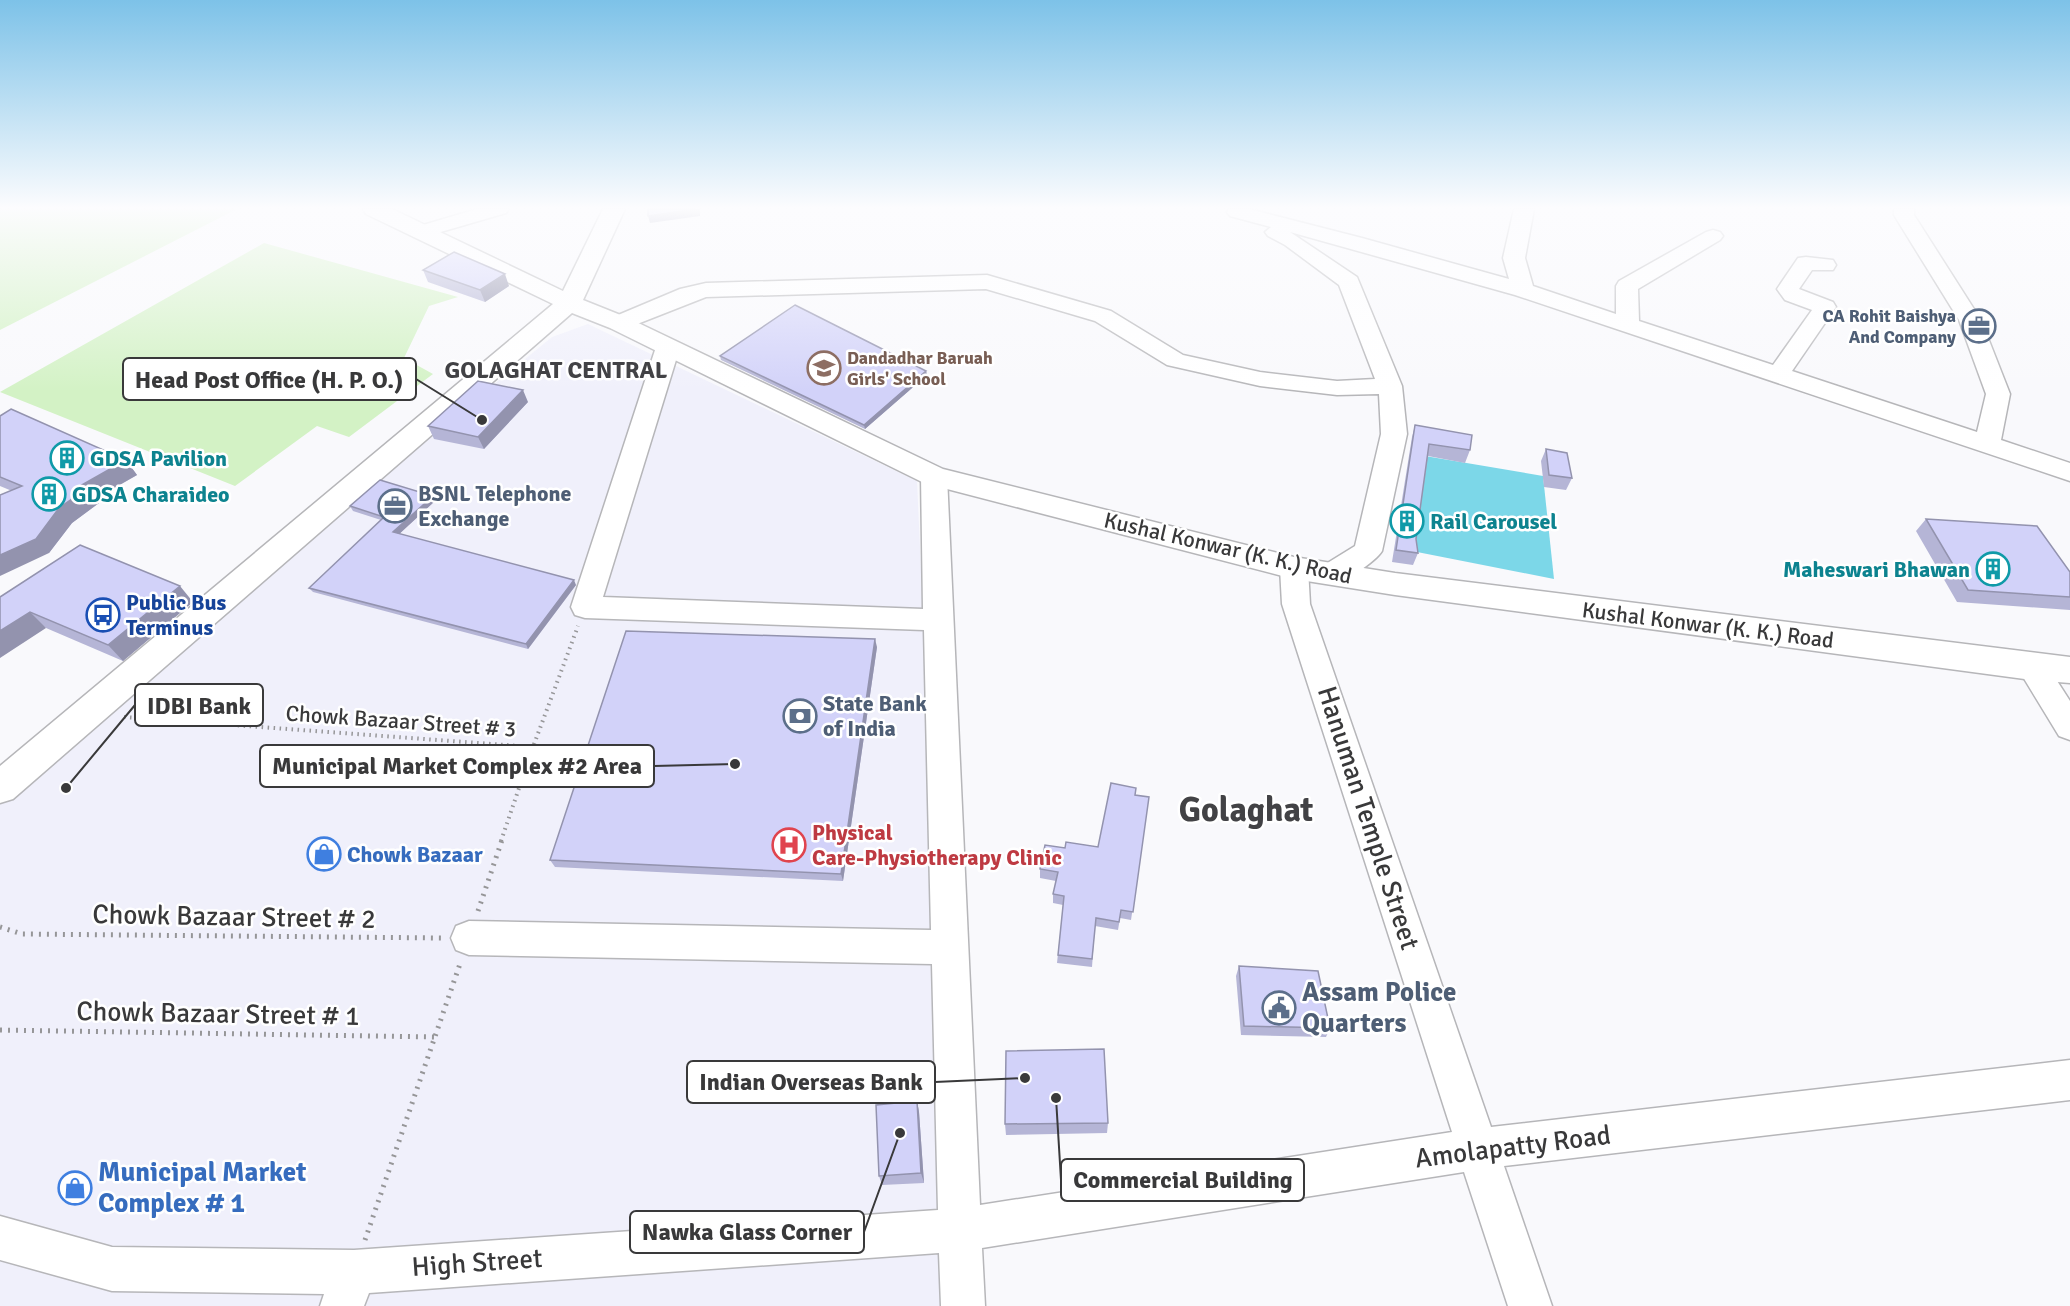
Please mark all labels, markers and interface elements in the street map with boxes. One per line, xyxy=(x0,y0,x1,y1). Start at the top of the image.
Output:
place label: CA Rohit Baishya And Company xyxy=(1822,305,1956,348)
office icon: CA Rohit Baishya And Company xyxy=(1961,308,1997,344)
place label: Dandadhar Baruah Girls' School xyxy=(847,347,993,390)
school or university icon: Dandadhar Baruah Girls' School xyxy=(806,350,842,386)
district label: GOLAGHAT CENTRAL xyxy=(445,355,668,385)
callout: Head Post Office (H. P. O.) xyxy=(123,358,416,400)
text: Head Post Office (H. P. O.) xyxy=(135,365,403,395)
building icon: GDSA Pavilion xyxy=(49,440,85,476)
place label: GDSA Pavilion xyxy=(90,445,227,472)
building icon: GDSA Charaideo xyxy=(31,476,67,512)
place label: BSNL Telephone Exchange xyxy=(418,480,572,532)
place label: GDSA Charaideo xyxy=(72,481,230,508)
office icon: BSNL Telephone Exchange xyxy=(377,488,413,524)
building icon: Rail Carousel xyxy=(1389,503,1425,539)
street label: Kushal Konwar (K. K.) Road xyxy=(1101,506,1355,590)
place label: Rail Carousel xyxy=(1430,508,1557,535)
building icon: Maheswari Bhawan xyxy=(1975,551,2011,587)
place label: Maheswari Bhawan xyxy=(1783,556,1970,583)
place label: Public Bus Terminus xyxy=(126,589,227,641)
street label: Kushal Konwar (K. K.) Road xyxy=(1581,596,1835,654)
bus stop icon: Public Bus Terminus xyxy=(85,597,121,633)
street label: Hanuman Temple Street xyxy=(1310,682,1426,954)
callout: IDBI Bank xyxy=(135,684,263,726)
place label: State Bank of India xyxy=(823,690,927,742)
text: IDBI Bank xyxy=(147,691,251,721)
bank icon: State Bank of India xyxy=(782,698,818,734)
street label: Chowk Bazaar Street # 3 xyxy=(285,699,517,743)
callout: Municipal Market Complex #2 Area xyxy=(260,745,654,787)
text: Municipal Market Complex #2 Area xyxy=(272,751,642,781)
district label: Golaghat xyxy=(1179,789,1314,831)
place label: Physical Care-Physiotherapy Clinic xyxy=(812,819,1062,871)
hospital icon: Physical Care-Physiotherapy Clinic xyxy=(771,827,807,863)
shop icon: Chowk Bazaar xyxy=(306,836,342,872)
place label: Chowk Bazaar xyxy=(347,841,483,868)
street label: Chowk Bazaar Street # 2 xyxy=(92,898,376,936)
place label: Assam Police Quarters xyxy=(1302,976,1456,1040)
public building icon: Assam Police Quarters xyxy=(1261,990,1297,1026)
street label: Chowk Bazaar Street # 1 xyxy=(76,995,360,1033)
callout: Indian Overseas Bank xyxy=(687,1061,935,1103)
text: Indian Overseas Bank xyxy=(699,1067,923,1097)
street label: Amolapatty Road xyxy=(1413,1119,1613,1175)
place label: Municipal Market Complex # 1 xyxy=(98,1156,306,1220)
callout: Commercial Building xyxy=(1061,1159,1304,1201)
text: Commercial Building xyxy=(1073,1165,1293,1195)
shop icon: Municipal Market Complex # 1 xyxy=(57,1170,93,1206)
callout: Nawka Glass Corner xyxy=(630,1211,864,1253)
text: Nawka Glass Corner xyxy=(642,1217,853,1247)
street label: High Street xyxy=(411,1242,543,1284)

